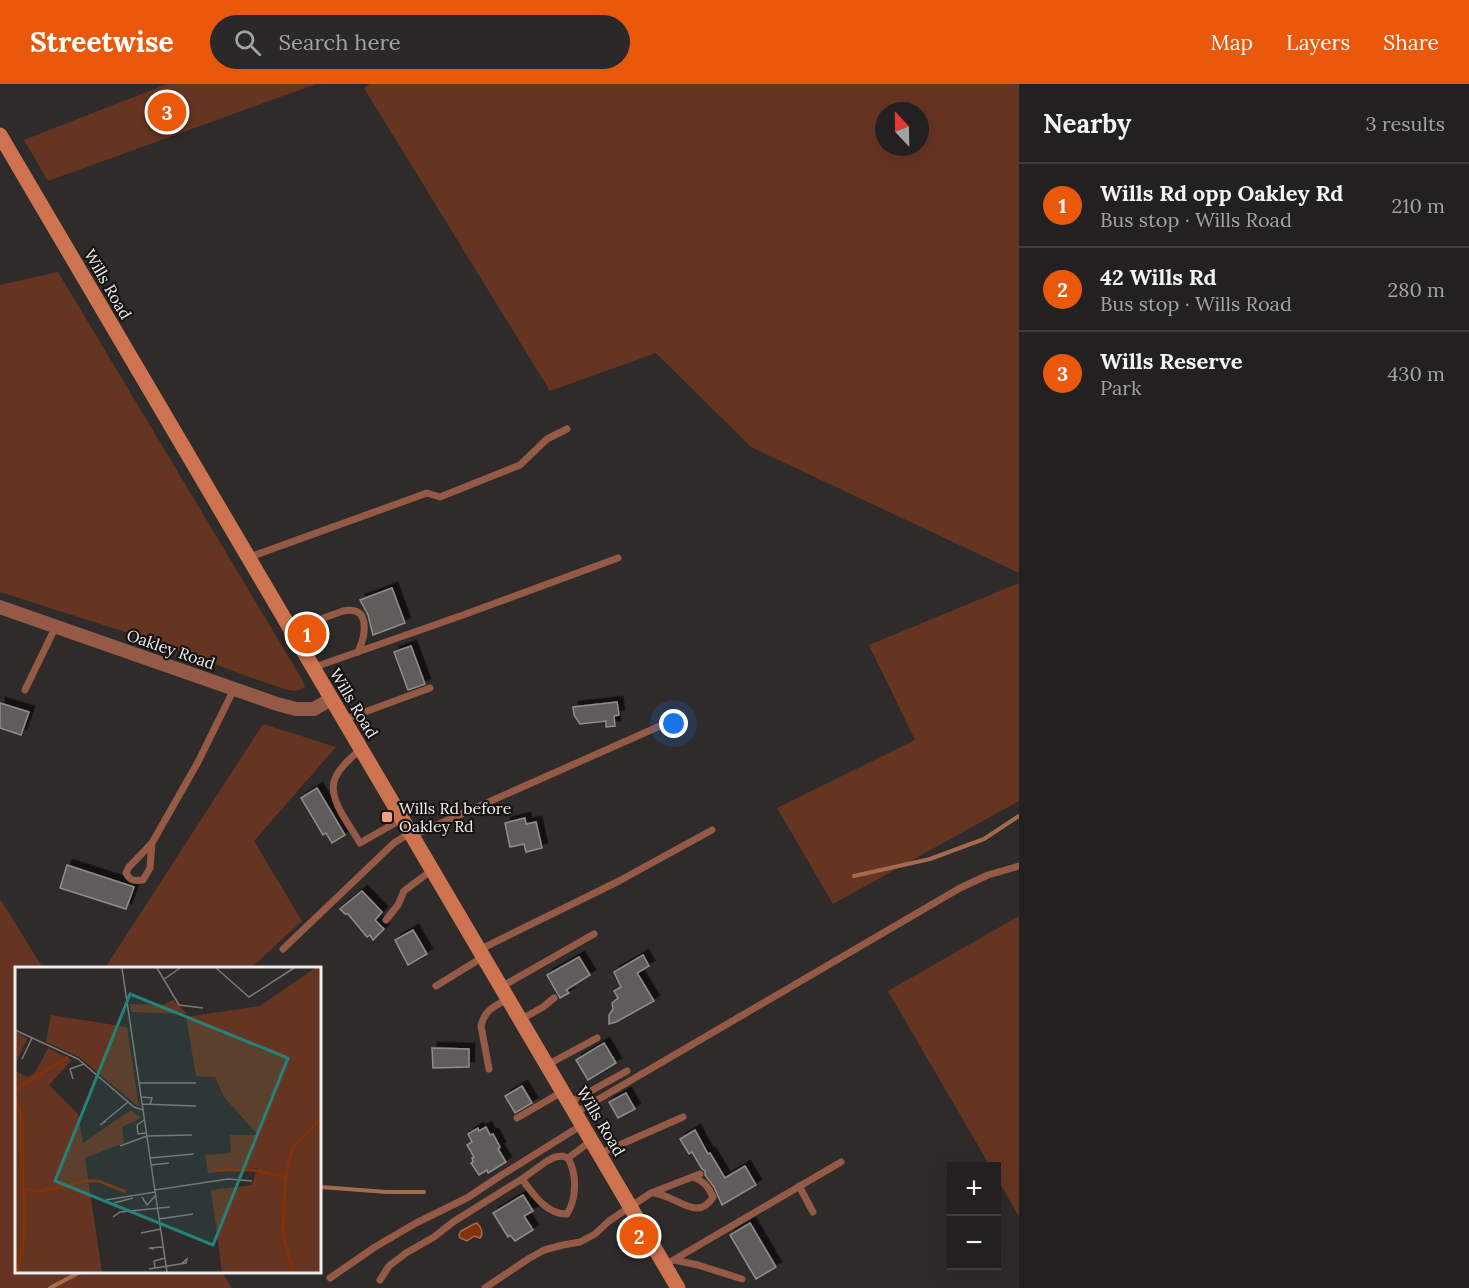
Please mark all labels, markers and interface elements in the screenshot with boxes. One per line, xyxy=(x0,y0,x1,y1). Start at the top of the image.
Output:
search box xyxy=(210,15,630,69)
text: Streetwise xyxy=(30,24,174,60)
icon: search xyxy=(231,26,264,59)
text: Search here xyxy=(279,28,401,56)
text: Map xyxy=(1210,29,1253,56)
text: Layers xyxy=(1286,29,1350,56)
text: Share xyxy=(1383,29,1439,56)
pin: 3 xyxy=(148,90,186,135)
north arrow xyxy=(875,102,929,156)
text: Nearby xyxy=(1043,107,1131,140)
text: 3 results xyxy=(1366,111,1445,136)
text: Wills Rd opp Oakley Rd xyxy=(1100,179,1343,207)
text: 1 xyxy=(1058,193,1067,218)
text: 210 m xyxy=(1391,193,1445,218)
text: Bus stop · Wills Road xyxy=(1100,207,1292,232)
street label: Wills Road xyxy=(80,245,136,323)
text: 42 Wills Rd xyxy=(1100,263,1217,291)
text: 2 xyxy=(1057,277,1068,302)
text: 280 m xyxy=(1387,277,1445,302)
text: Bus stop · Wills Road xyxy=(1100,291,1292,316)
text: Wills Reserve xyxy=(1100,347,1243,375)
text: 3 xyxy=(1057,361,1068,386)
text: 430 m xyxy=(1387,361,1445,386)
text: Park xyxy=(1100,375,1142,400)
pin: 1 xyxy=(288,612,326,656)
street label: Oakley Road xyxy=(124,625,218,674)
street label: Wills Road xyxy=(325,665,383,742)
your location xyxy=(659,709,688,738)
place label: Wills Rd before Oakley Rd xyxy=(399,798,512,836)
marker: Wills Rd before Oakley Rd xyxy=(380,810,394,824)
inset map xyxy=(15,967,321,1273)
street label: Wills Road xyxy=(572,1083,630,1160)
map controls xyxy=(947,1162,1001,1270)
button: + xyxy=(947,1162,1001,1216)
pin: 2 xyxy=(620,1214,658,1258)
button: − xyxy=(947,1216,1001,1270)

